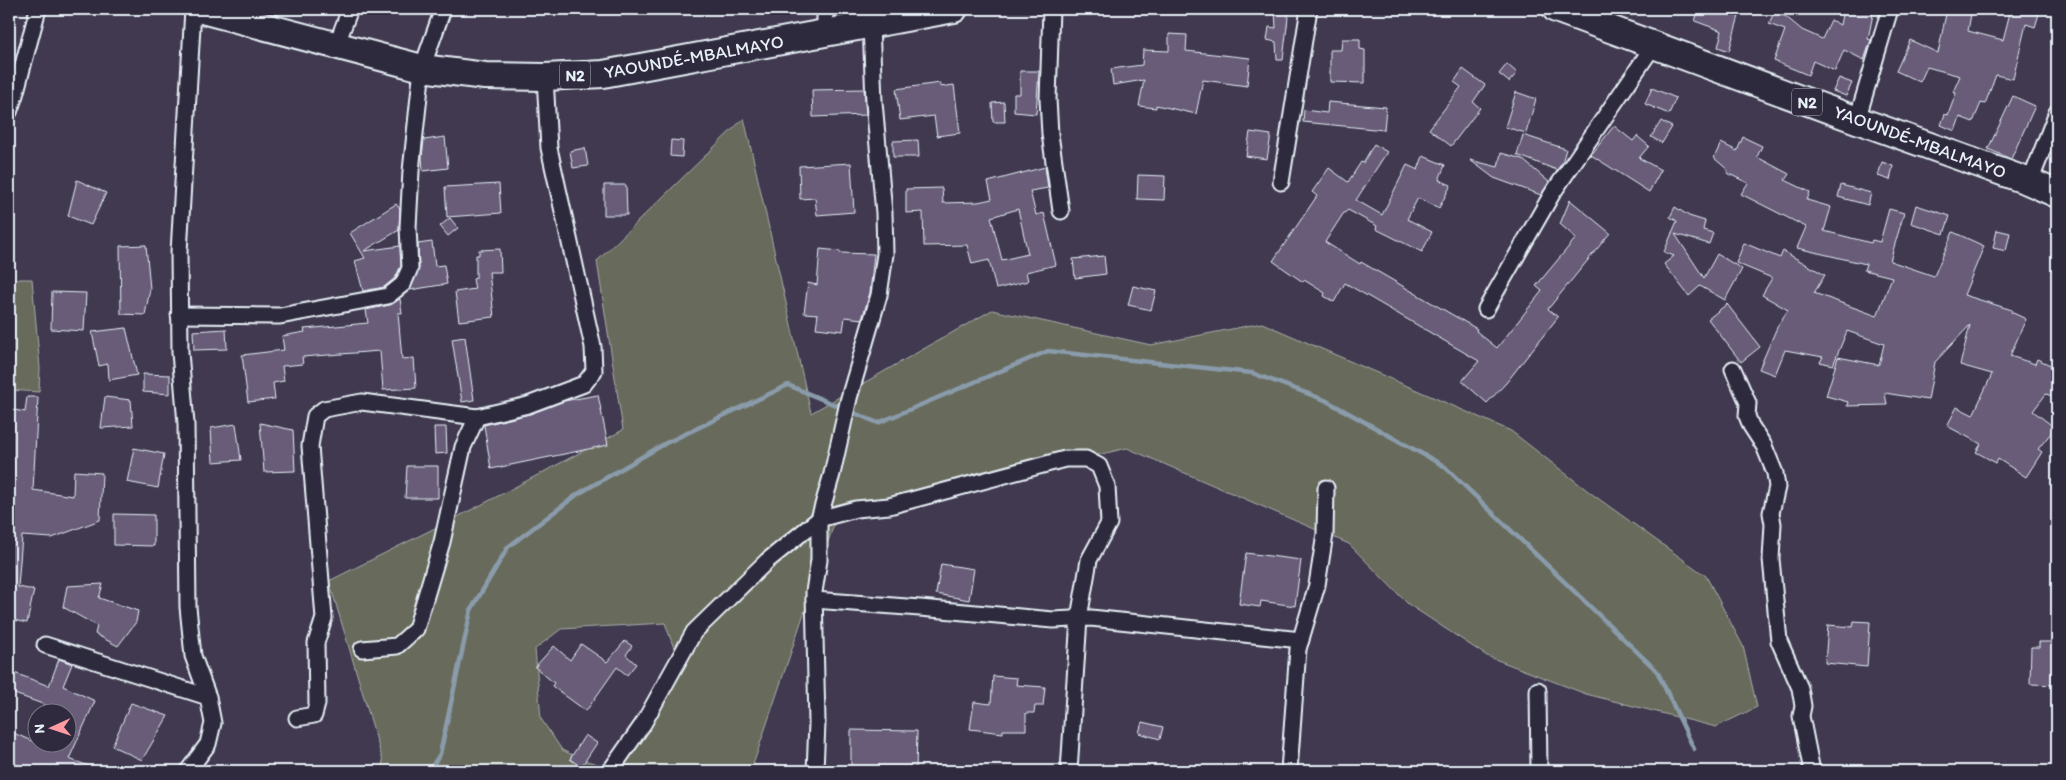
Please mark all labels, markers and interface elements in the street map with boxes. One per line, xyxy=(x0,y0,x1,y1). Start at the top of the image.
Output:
street label: YAOUNDÉ-MBALMAYO xyxy=(603,30,785,84)
road number: N2 xyxy=(560,62,590,88)
road number: N2 xyxy=(1792,88,1822,115)
street label: YAOUNDÉ-MBALMAYO xyxy=(1831,101,2009,183)
north arrow xyxy=(28,702,78,752)
text: N xyxy=(31,723,48,734)

